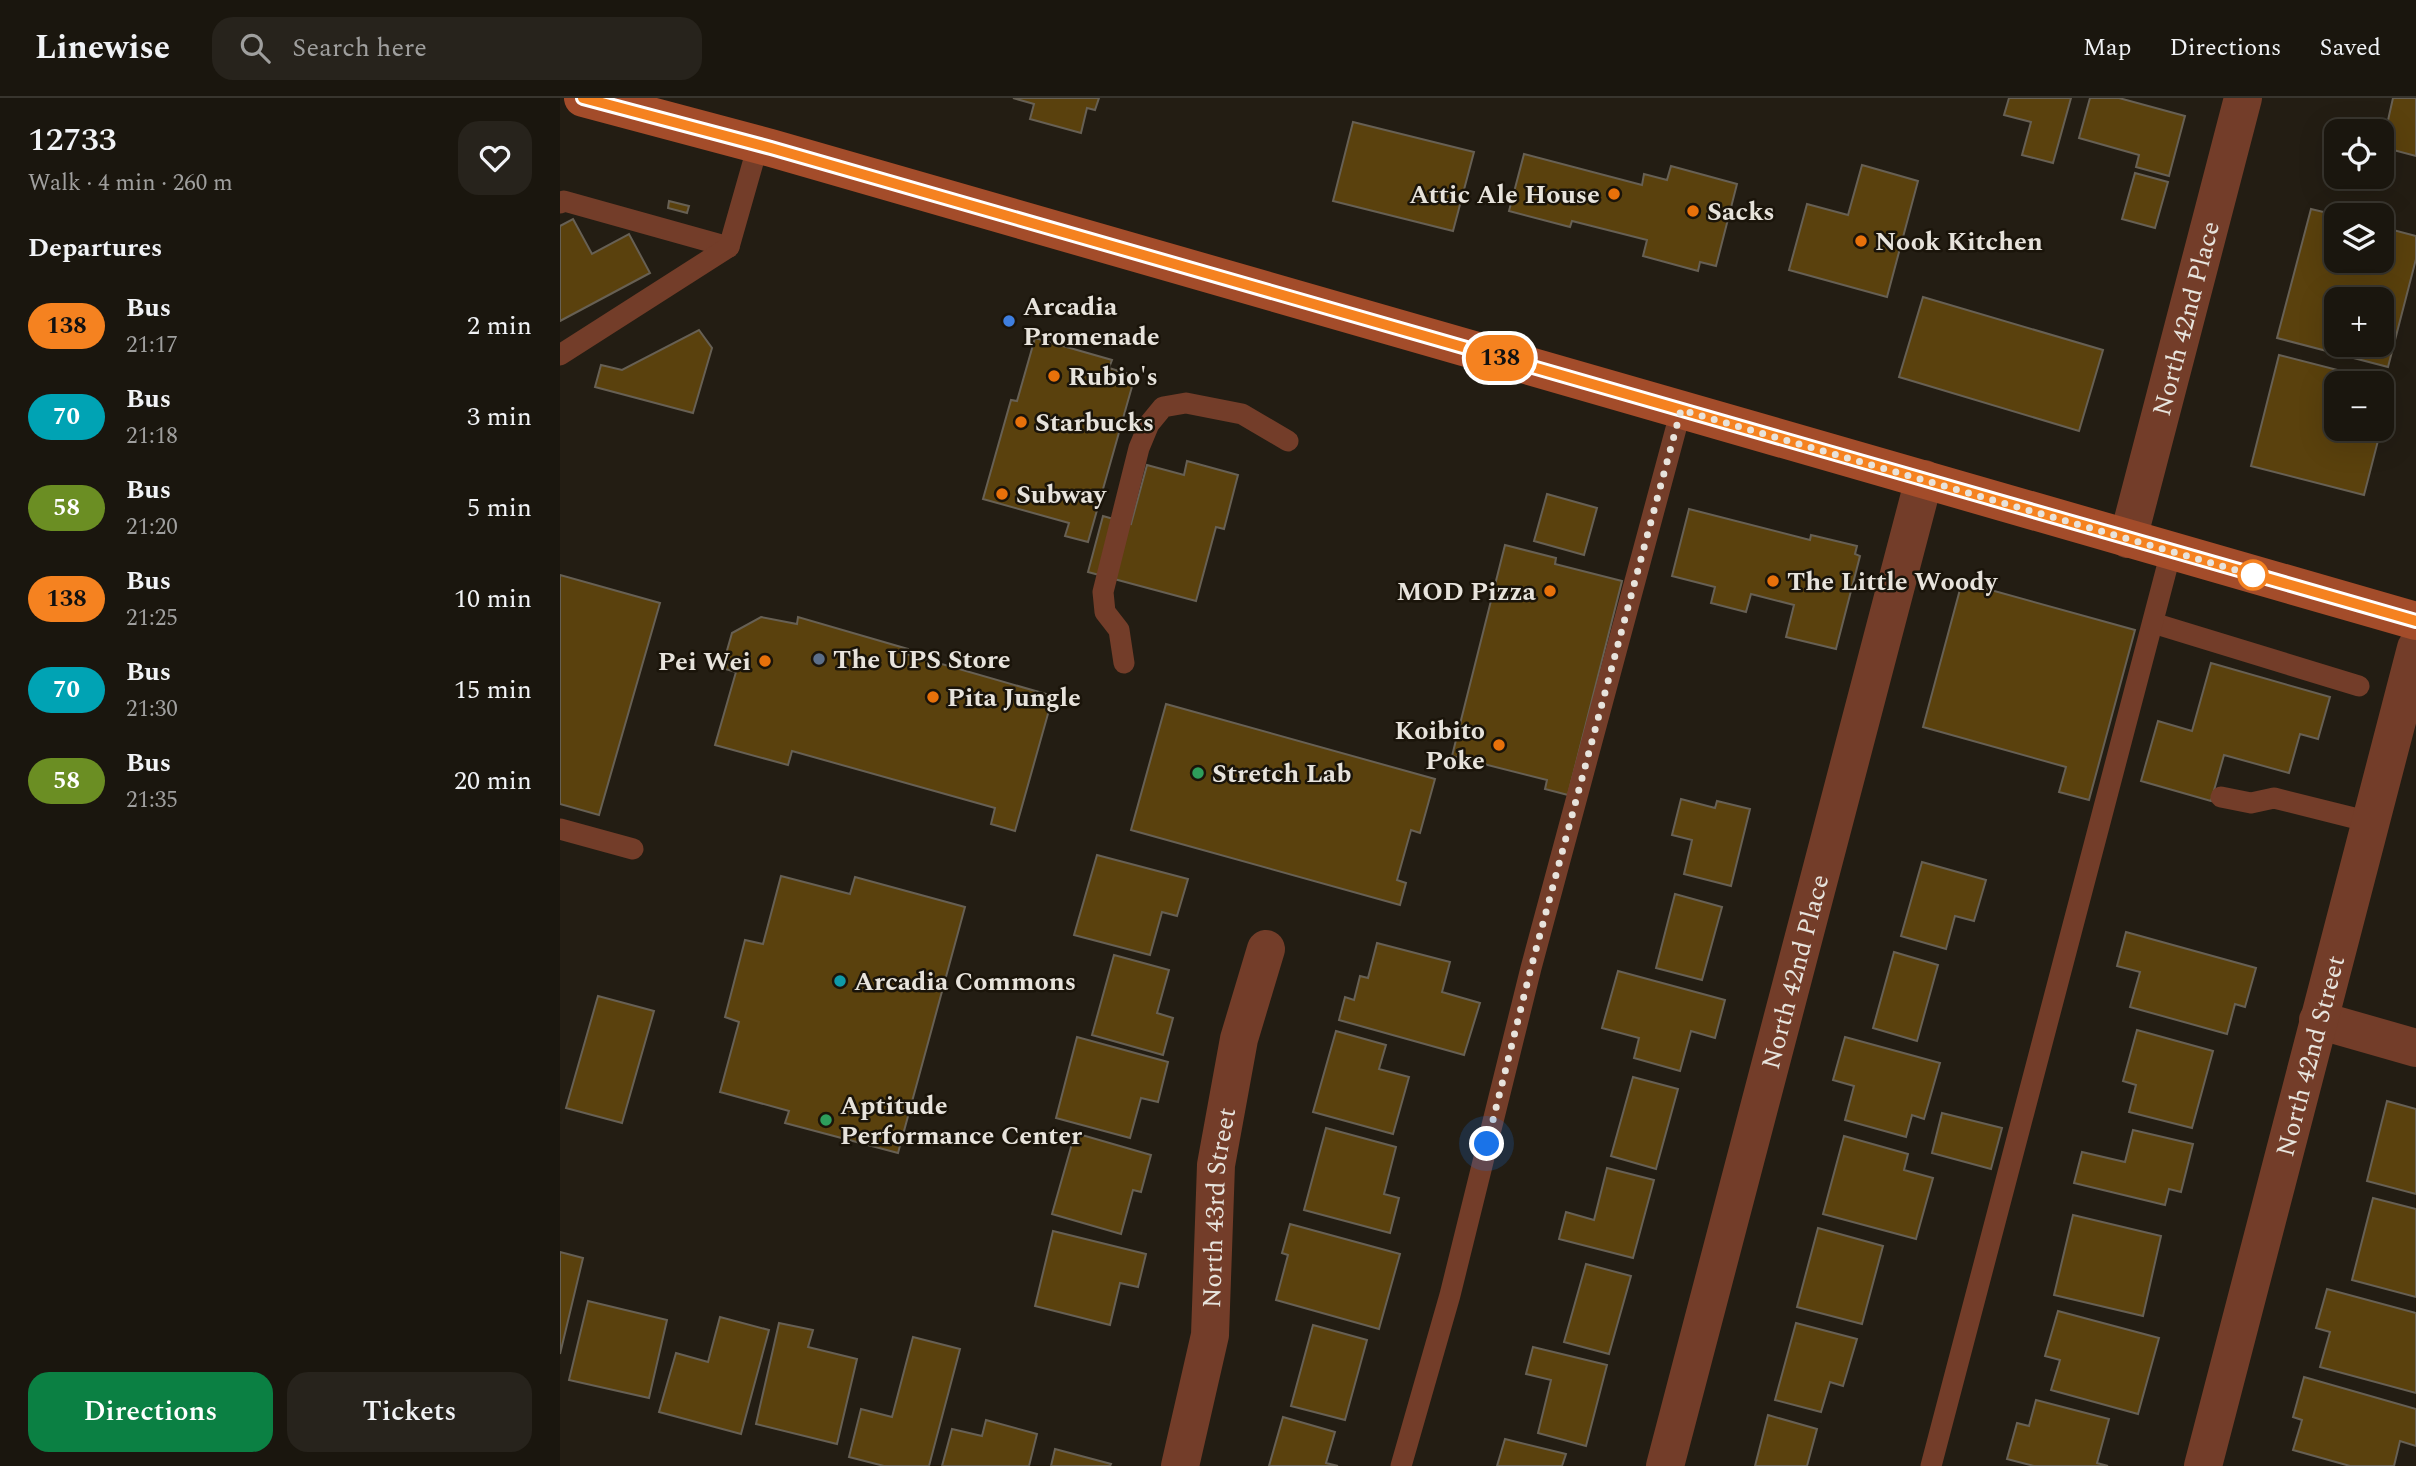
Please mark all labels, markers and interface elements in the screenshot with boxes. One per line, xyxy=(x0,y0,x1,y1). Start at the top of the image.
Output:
search box xyxy=(212,17,702,80)
text: Linewise xyxy=(35,23,170,73)
text: Search here xyxy=(292,28,427,68)
icon: search xyxy=(236,29,274,67)
text: Map xyxy=(2083,30,2131,66)
text: Directions xyxy=(2169,30,2281,66)
text: Saved xyxy=(2319,30,2381,66)
text: 12733 xyxy=(28,115,116,165)
map controls xyxy=(2324,119,2394,441)
button: locate xyxy=(2324,119,2394,189)
button: heart xyxy=(458,121,532,195)
text: Walk · 4 min · 260 m xyxy=(28,166,233,201)
place label: Attic Ale House xyxy=(1409,175,1600,215)
marker: Attic Ale House xyxy=(1606,186,1622,202)
place label: Sacks xyxy=(1707,192,1775,232)
marker: Sacks xyxy=(1685,203,1701,219)
button: layers xyxy=(2324,203,2394,273)
street label: North 42nd Place xyxy=(2142,217,2231,421)
place label: Nook Kitchen xyxy=(1875,222,2043,262)
text: Departures xyxy=(28,228,162,268)
marker: Nook Kitchen xyxy=(1853,233,1869,249)
place label: Arcadia Promenade xyxy=(1023,287,1160,357)
button: + xyxy=(2324,287,2394,357)
text: Bus xyxy=(126,288,171,328)
text: 2 min xyxy=(467,306,532,346)
text: 138 xyxy=(46,308,87,344)
marker: Arcadia Promenade xyxy=(1001,313,1017,329)
text: 21:17 xyxy=(126,328,178,363)
line badge: 138 xyxy=(1460,335,1540,381)
text: 138 xyxy=(1480,340,1520,376)
place label: Rubio's xyxy=(1068,357,1158,397)
marker: Rubio's xyxy=(1046,368,1062,384)
button: − xyxy=(2324,371,2394,441)
text: Bus xyxy=(126,379,171,419)
text: 3 min xyxy=(467,397,532,437)
text: 70 xyxy=(53,399,80,435)
place label: Starbucks xyxy=(1035,403,1154,443)
marker: Starbucks xyxy=(1013,414,1029,430)
text: 21:18 xyxy=(126,419,178,454)
text: Bus xyxy=(126,470,171,510)
place label: Subway xyxy=(1016,475,1108,515)
marker: Subway xyxy=(994,486,1010,502)
text: 5 min xyxy=(467,488,532,528)
text: 58 xyxy=(53,490,80,526)
text: 21:20 xyxy=(126,510,178,545)
unlabelled marker xyxy=(2238,560,2268,590)
text: Bus xyxy=(126,561,171,601)
place label: The Little Woody xyxy=(1787,562,1999,602)
place label: MOD Pizza xyxy=(1397,572,1537,612)
marker: The Little Woody xyxy=(1765,573,1781,589)
text: 10 min xyxy=(454,579,532,619)
text: 138 xyxy=(46,581,87,617)
marker: MOD Pizza xyxy=(1542,583,1558,599)
text: 21:25 xyxy=(126,601,178,636)
place label: The UPS Store xyxy=(833,640,1011,680)
place label: Pei Wei xyxy=(658,642,751,682)
marker: The UPS Store xyxy=(811,651,827,667)
text: Bus xyxy=(126,652,171,692)
marker: Pei Wei xyxy=(757,653,773,669)
text: 15 min xyxy=(454,670,532,710)
text: 70 xyxy=(53,672,80,708)
place label: Pita Jungle xyxy=(947,678,1081,718)
marker: Pita Jungle xyxy=(925,689,941,705)
text: 21:30 xyxy=(126,692,178,727)
place label: Koibito Poke xyxy=(1395,711,1485,781)
marker: Koibito Poke xyxy=(1491,737,1507,753)
text: Bus xyxy=(126,743,171,783)
place label: Stretch Lab xyxy=(1212,754,1351,794)
text: 20 min xyxy=(454,761,532,801)
text: 58 xyxy=(53,763,80,799)
marker: Stretch Lab xyxy=(1190,765,1206,781)
text: 21:35 xyxy=(126,783,178,818)
street label: North 42nd Place xyxy=(1751,870,1840,1074)
street label: North 42nd Street xyxy=(2265,951,2356,1161)
place label: Arcadia Commons xyxy=(854,962,1076,1002)
marker: Arcadia Commons xyxy=(832,973,848,989)
place label: Aptitude Performance Center xyxy=(840,1086,1083,1156)
street label: North 43rd Street xyxy=(1192,1104,1247,1309)
marker: Aptitude Performance Center xyxy=(818,1112,834,1128)
your location xyxy=(1469,1126,1504,1161)
button: Directions xyxy=(28,1372,273,1452)
button: Tickets xyxy=(287,1372,532,1452)

